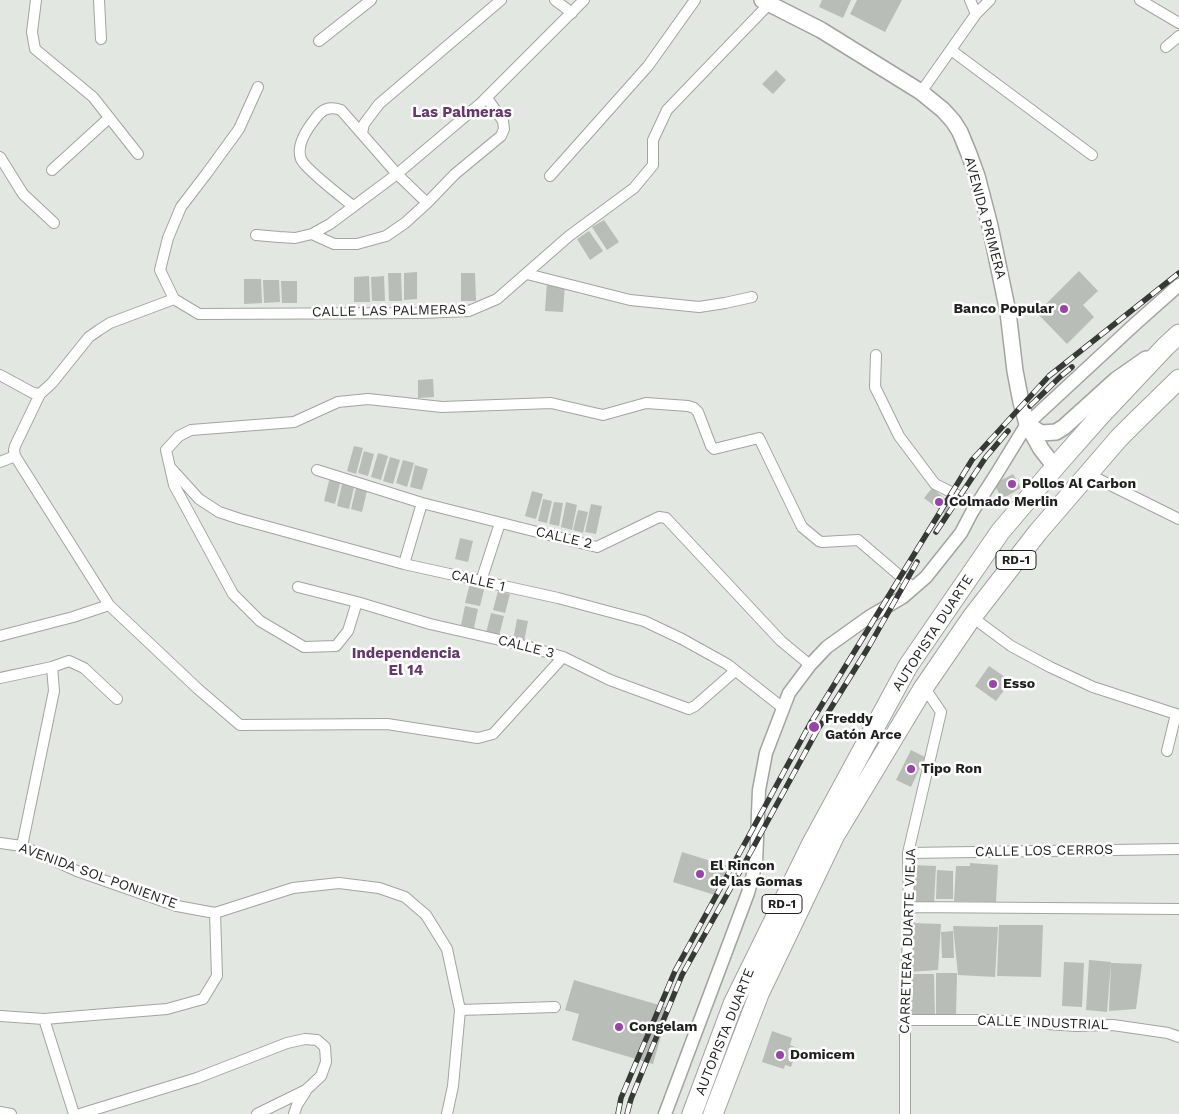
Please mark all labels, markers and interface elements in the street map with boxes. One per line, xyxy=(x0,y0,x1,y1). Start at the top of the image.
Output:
district label: Las Palmeras xyxy=(412,104,512,122)
street label: AVENIDA PRIMERA xyxy=(961,155,1009,281)
street label: CALLE LAS PALMERAS xyxy=(312,301,466,321)
place label: Banco Popular xyxy=(954,301,1054,317)
marker: Banco Popular xyxy=(1058,303,1070,315)
place label: Pollos Al Carbon xyxy=(1022,476,1136,492)
marker: Pollos Al Carbon xyxy=(1006,478,1018,490)
place label: Colmado Merlin xyxy=(949,494,1058,510)
marker: Colmado Merlin xyxy=(933,496,945,508)
street label: CALLE 2 xyxy=(534,523,594,553)
road number: RD-1 xyxy=(996,550,1036,570)
street label: CALLE 1 xyxy=(449,567,507,595)
street label: AUTOPISTA DUARTE xyxy=(889,572,977,694)
street label: CALLE 3 xyxy=(496,632,556,662)
district label: Independencia El 14 xyxy=(352,645,460,680)
place label: Esso xyxy=(1003,676,1035,692)
marker: Esso xyxy=(987,678,999,690)
place label: Freddy Gatón Arce xyxy=(825,711,902,744)
marker: Freddy Gatón Arce xyxy=(807,720,821,734)
place label: Tipo Ron xyxy=(921,761,982,777)
marker: Tipo Ron xyxy=(905,763,917,775)
street label: AVENIDA SOL PONIENTE xyxy=(17,840,179,912)
street label: CALLE LOS CERROS xyxy=(975,841,1113,861)
street label: CARRETERA DUARTE VIEJA xyxy=(896,848,920,1034)
place label: El Rincon de las Gomas xyxy=(710,858,802,890)
marker: El Rincon de las Gomas xyxy=(694,868,706,880)
road number: RD-1 xyxy=(762,894,802,914)
street label: AUTOPISTA DUARTE xyxy=(692,966,758,1098)
street label: CALLE INDUSTRIAL xyxy=(977,1012,1109,1034)
place label: Congelam xyxy=(629,1019,698,1035)
marker: Congelam xyxy=(613,1021,625,1033)
place label: Domicem xyxy=(790,1047,855,1063)
marker: Domicem xyxy=(774,1049,786,1061)

